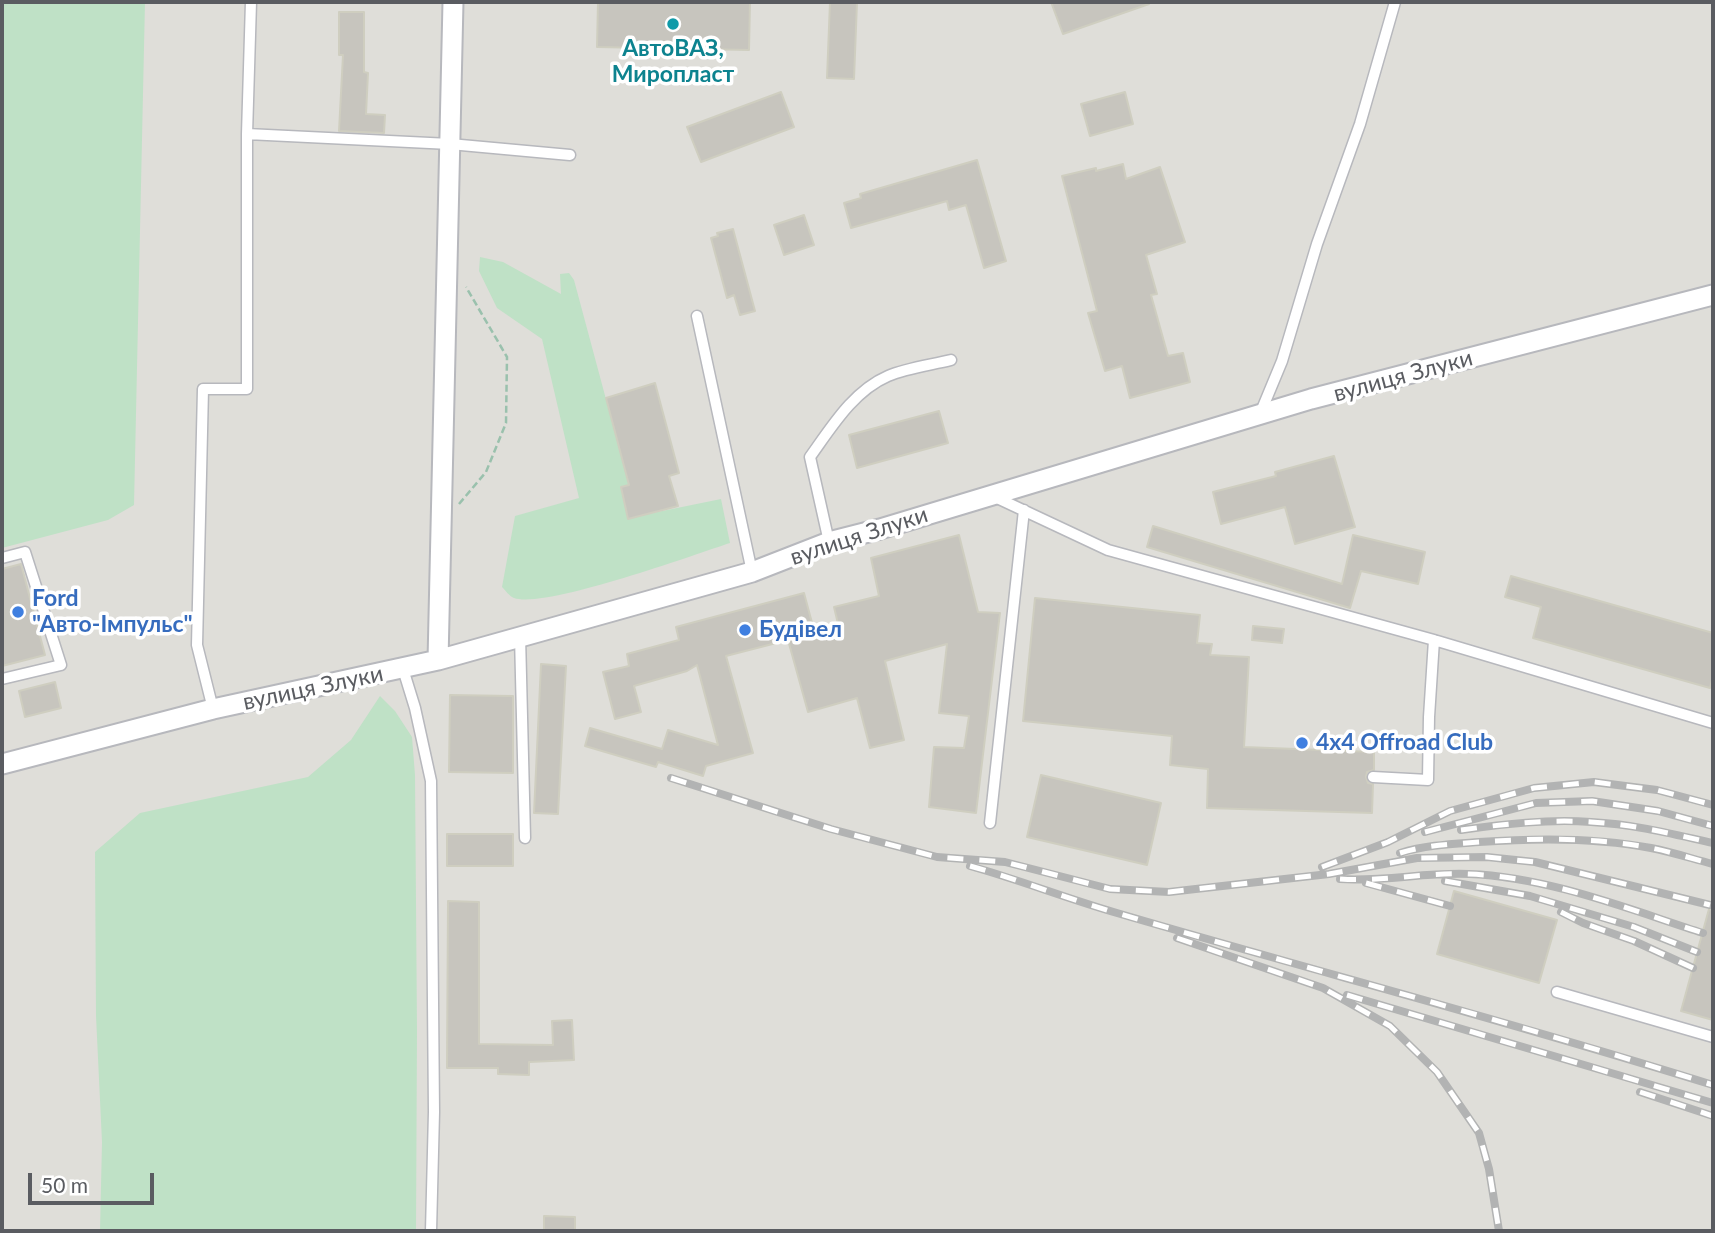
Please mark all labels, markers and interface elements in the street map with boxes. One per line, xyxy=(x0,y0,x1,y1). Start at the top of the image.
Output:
marker: АвтоВАЗ, Миропласт xyxy=(665,16,681,32)
place label: АвтоВАЗ, Миропласт xyxy=(612,35,734,89)
street label: вулиця Злуки xyxy=(1330,344,1476,408)
street label: вулиця Злуки xyxy=(787,501,931,571)
place label: Ford "Авто-Імпульс" xyxy=(32,585,193,639)
marker: Ford "Авто-Імпульс" xyxy=(10,604,26,620)
place label: Будівел xyxy=(759,616,842,644)
marker: Будівел xyxy=(737,622,753,638)
street label: вулиця Злуки xyxy=(240,660,386,716)
place label: 4x4 Offroad Club xyxy=(1316,729,1493,757)
marker: 4x4 Offroad Club xyxy=(1294,735,1310,751)
scale bar xyxy=(32,1160,158,1204)
text: 50 m xyxy=(41,1172,88,1197)

